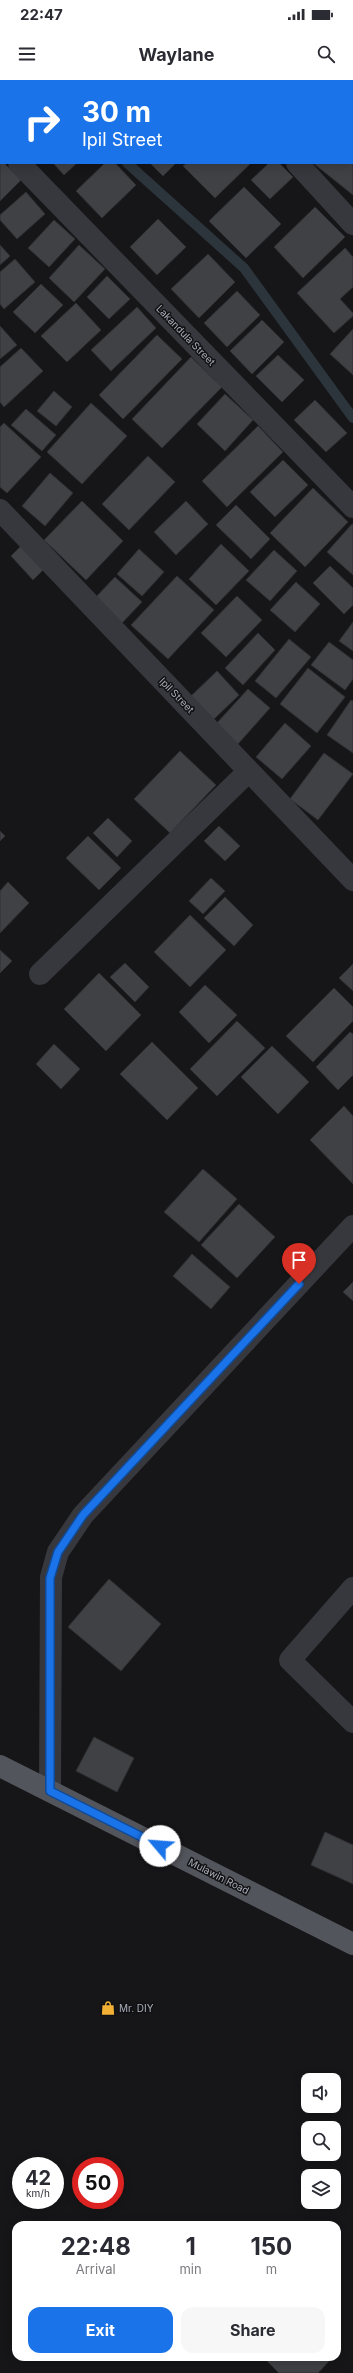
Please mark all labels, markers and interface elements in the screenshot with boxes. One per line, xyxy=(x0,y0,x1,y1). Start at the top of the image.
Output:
text: 22:47 xyxy=(20,5,63,24)
icon: menu xyxy=(16,43,38,65)
icon: search xyxy=(315,43,337,65)
text: Waylane xyxy=(139,44,214,65)
text: 30 m xyxy=(82,95,151,129)
icon: right xyxy=(16,96,68,148)
text: Ipil Street xyxy=(82,129,162,150)
street label: Lakandula Street xyxy=(154,302,218,368)
street label: Ipil Street xyxy=(157,675,197,716)
pin xyxy=(282,1243,316,1284)
icon: arrive xyxy=(288,1249,310,1271)
position arrow xyxy=(139,1825,181,1867)
street label: Mulawin Road xyxy=(187,1856,251,1896)
shop icon: Mr. DIY xyxy=(100,2000,116,2016)
place label: Mr. DIY xyxy=(119,2002,154,2014)
map controls xyxy=(301,2073,341,2209)
button: sound xyxy=(301,2073,341,2113)
button: search xyxy=(301,2121,341,2161)
speed limit sign: 50 xyxy=(72,2157,124,2209)
text: 42 xyxy=(25,2166,51,2190)
button: layers xyxy=(301,2169,341,2209)
text: km/h xyxy=(26,2187,50,2199)
text: 22:48 xyxy=(61,2232,131,2261)
text: 1 xyxy=(185,2232,196,2261)
text: 150 xyxy=(250,2232,292,2261)
text: Arrival xyxy=(76,2261,116,2277)
text: min xyxy=(179,2261,202,2277)
text: m xyxy=(266,2261,277,2277)
button: Exit xyxy=(28,2307,173,2353)
button: Share xyxy=(181,2307,325,2353)

